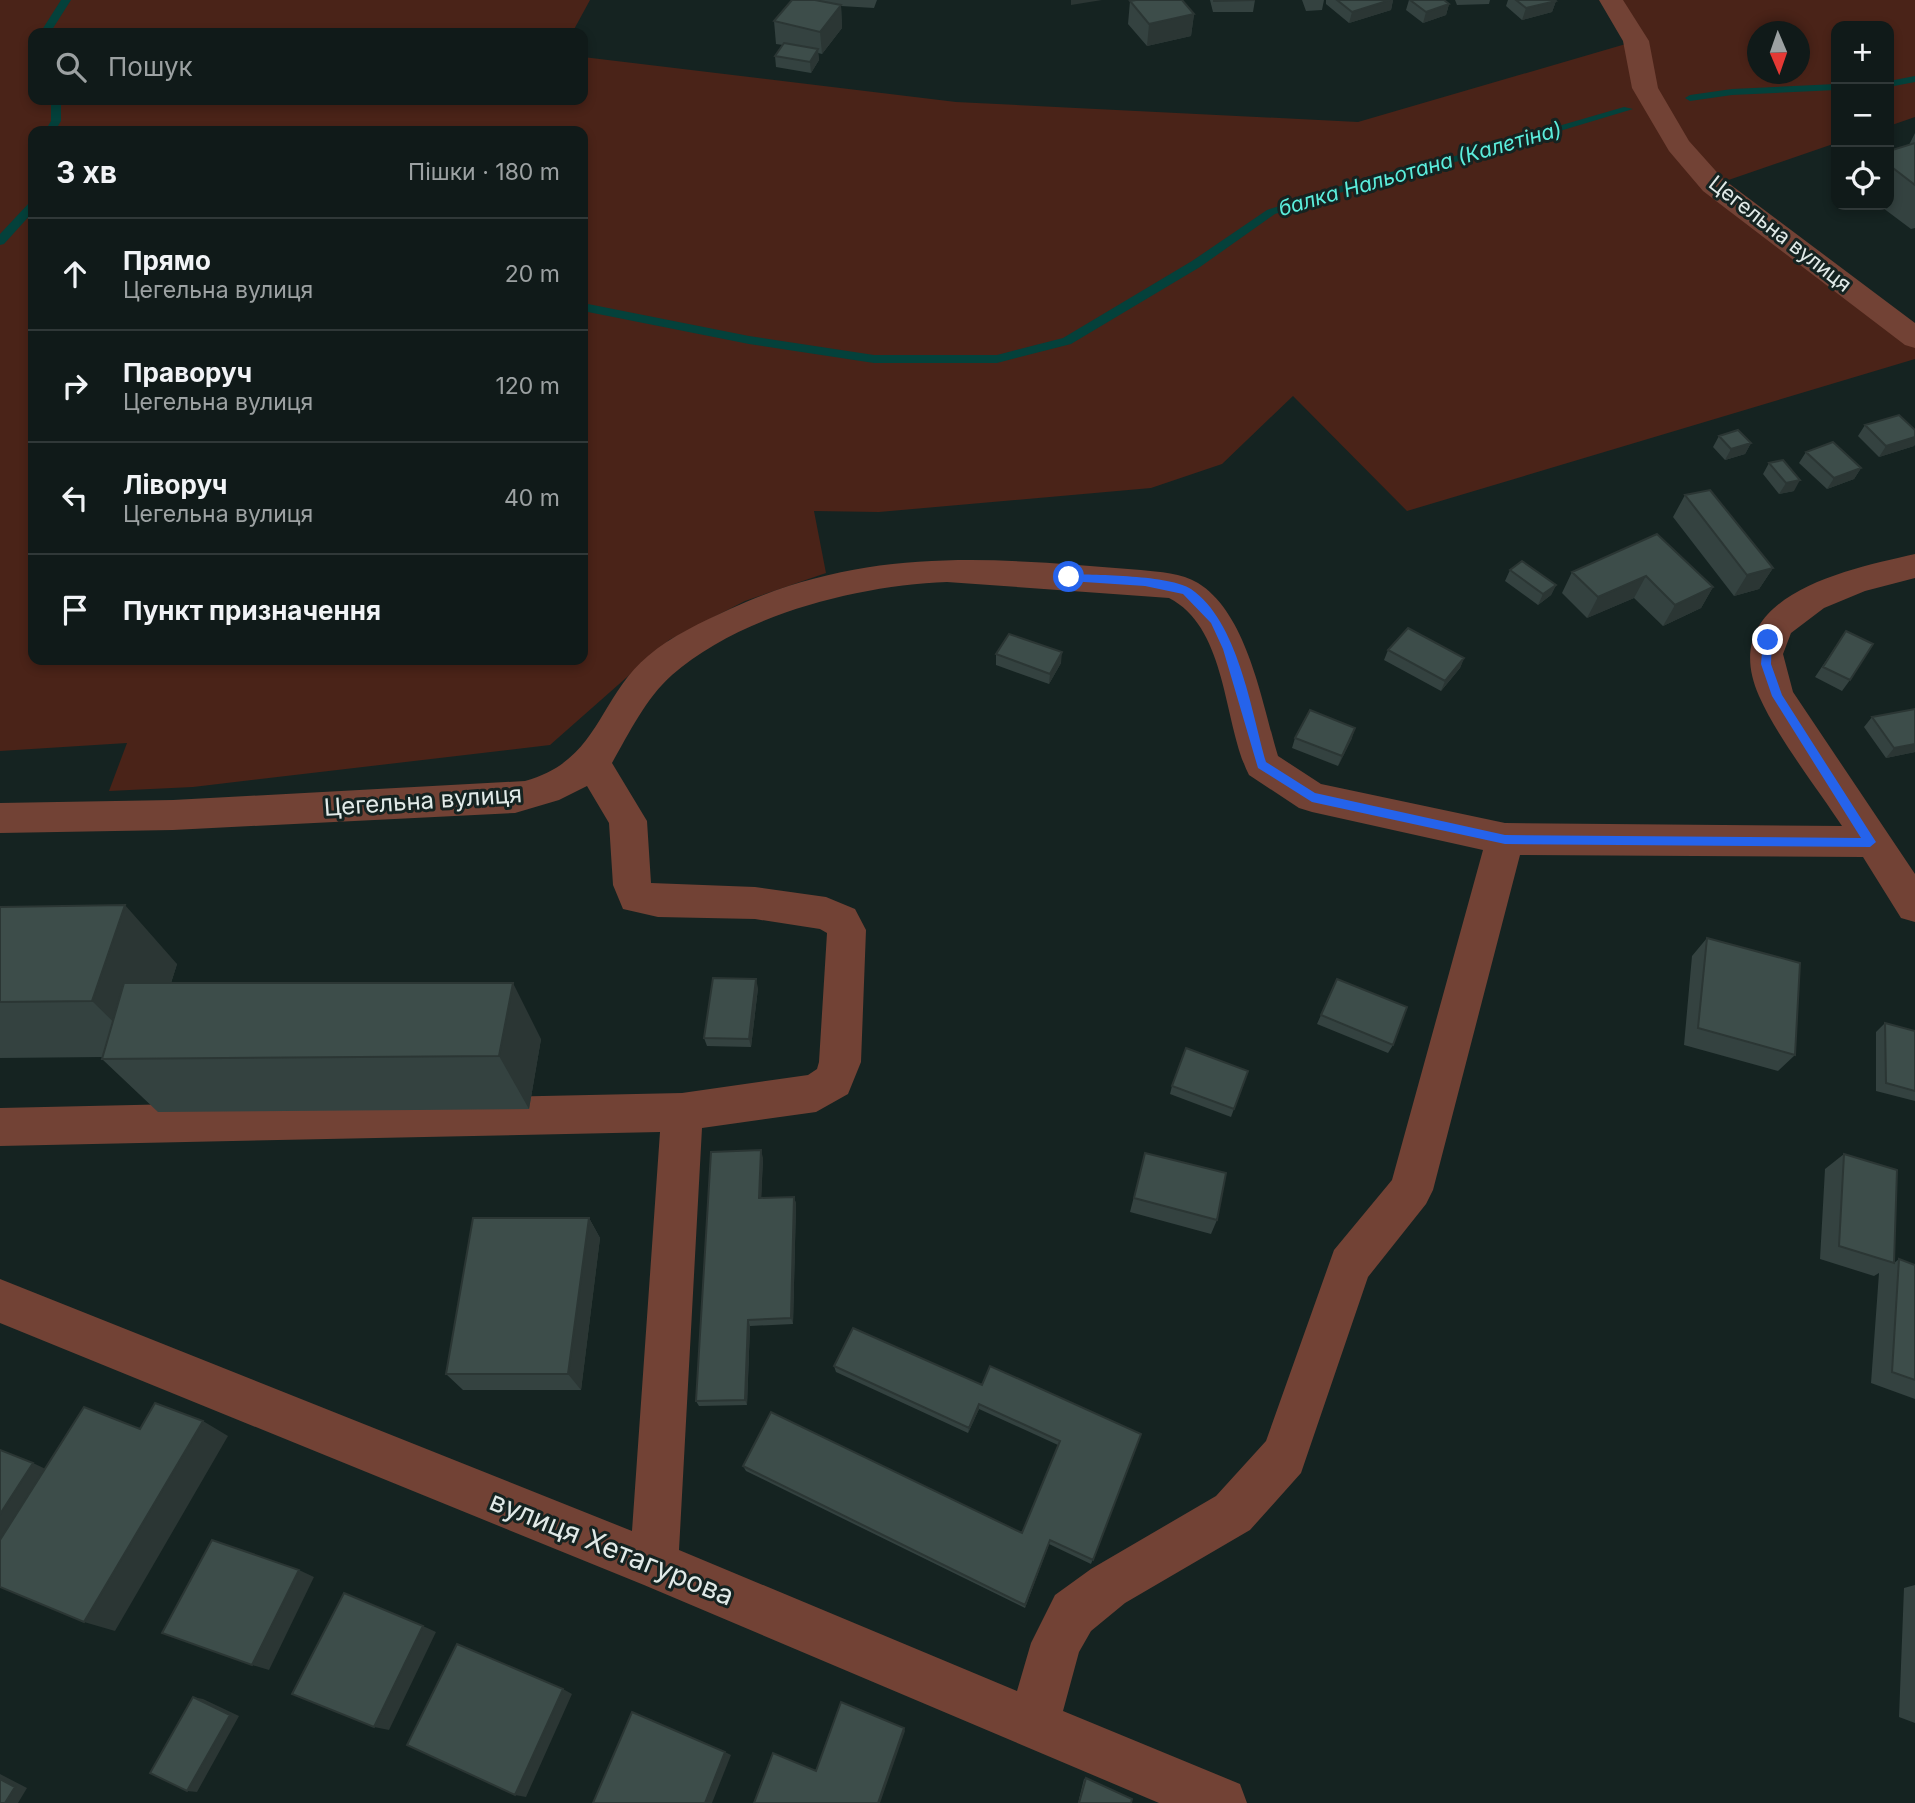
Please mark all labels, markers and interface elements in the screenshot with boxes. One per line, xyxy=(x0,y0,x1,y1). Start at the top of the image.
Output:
north arrow xyxy=(1747,21,1810,84)
map controls xyxy=(1831,21,1894,210)
button: + xyxy=(1831,21,1894,84)
search box xyxy=(28,28,588,105)
icon: search xyxy=(52,48,90,86)
text: Пошук xyxy=(108,51,193,82)
button: − xyxy=(1831,84,1894,147)
water label: балка Нальотана (Калетіна) xyxy=(1275,116,1564,221)
button: locate xyxy=(1831,147,1894,210)
text: 3 хв xyxy=(56,154,117,190)
text: Пішки · 180 m xyxy=(408,158,560,186)
street label: Цегельна вулиця xyxy=(1704,170,1856,297)
text: Прямо xyxy=(123,245,211,276)
icon: ahead xyxy=(56,255,94,293)
text: 20 m xyxy=(505,260,560,288)
text: Цегельна вулиця xyxy=(123,276,313,304)
text: Праворуч xyxy=(123,357,252,388)
icon: right xyxy=(56,367,94,405)
text: 120 m xyxy=(495,372,560,400)
text: Цегельна вулиця xyxy=(123,388,313,416)
text: Ліворуч xyxy=(123,469,227,500)
icon: left xyxy=(56,479,94,517)
text: 40 m xyxy=(504,484,560,512)
text: Цегельна вулиця xyxy=(123,500,313,528)
route start xyxy=(1053,561,1084,592)
icon: arrive xyxy=(56,591,94,629)
text: Пункт призначення xyxy=(123,595,381,626)
route end xyxy=(1752,624,1783,655)
street label: Цегельна вулиця xyxy=(323,779,523,822)
street label: вулиця Хетагурова xyxy=(485,1483,739,1613)

